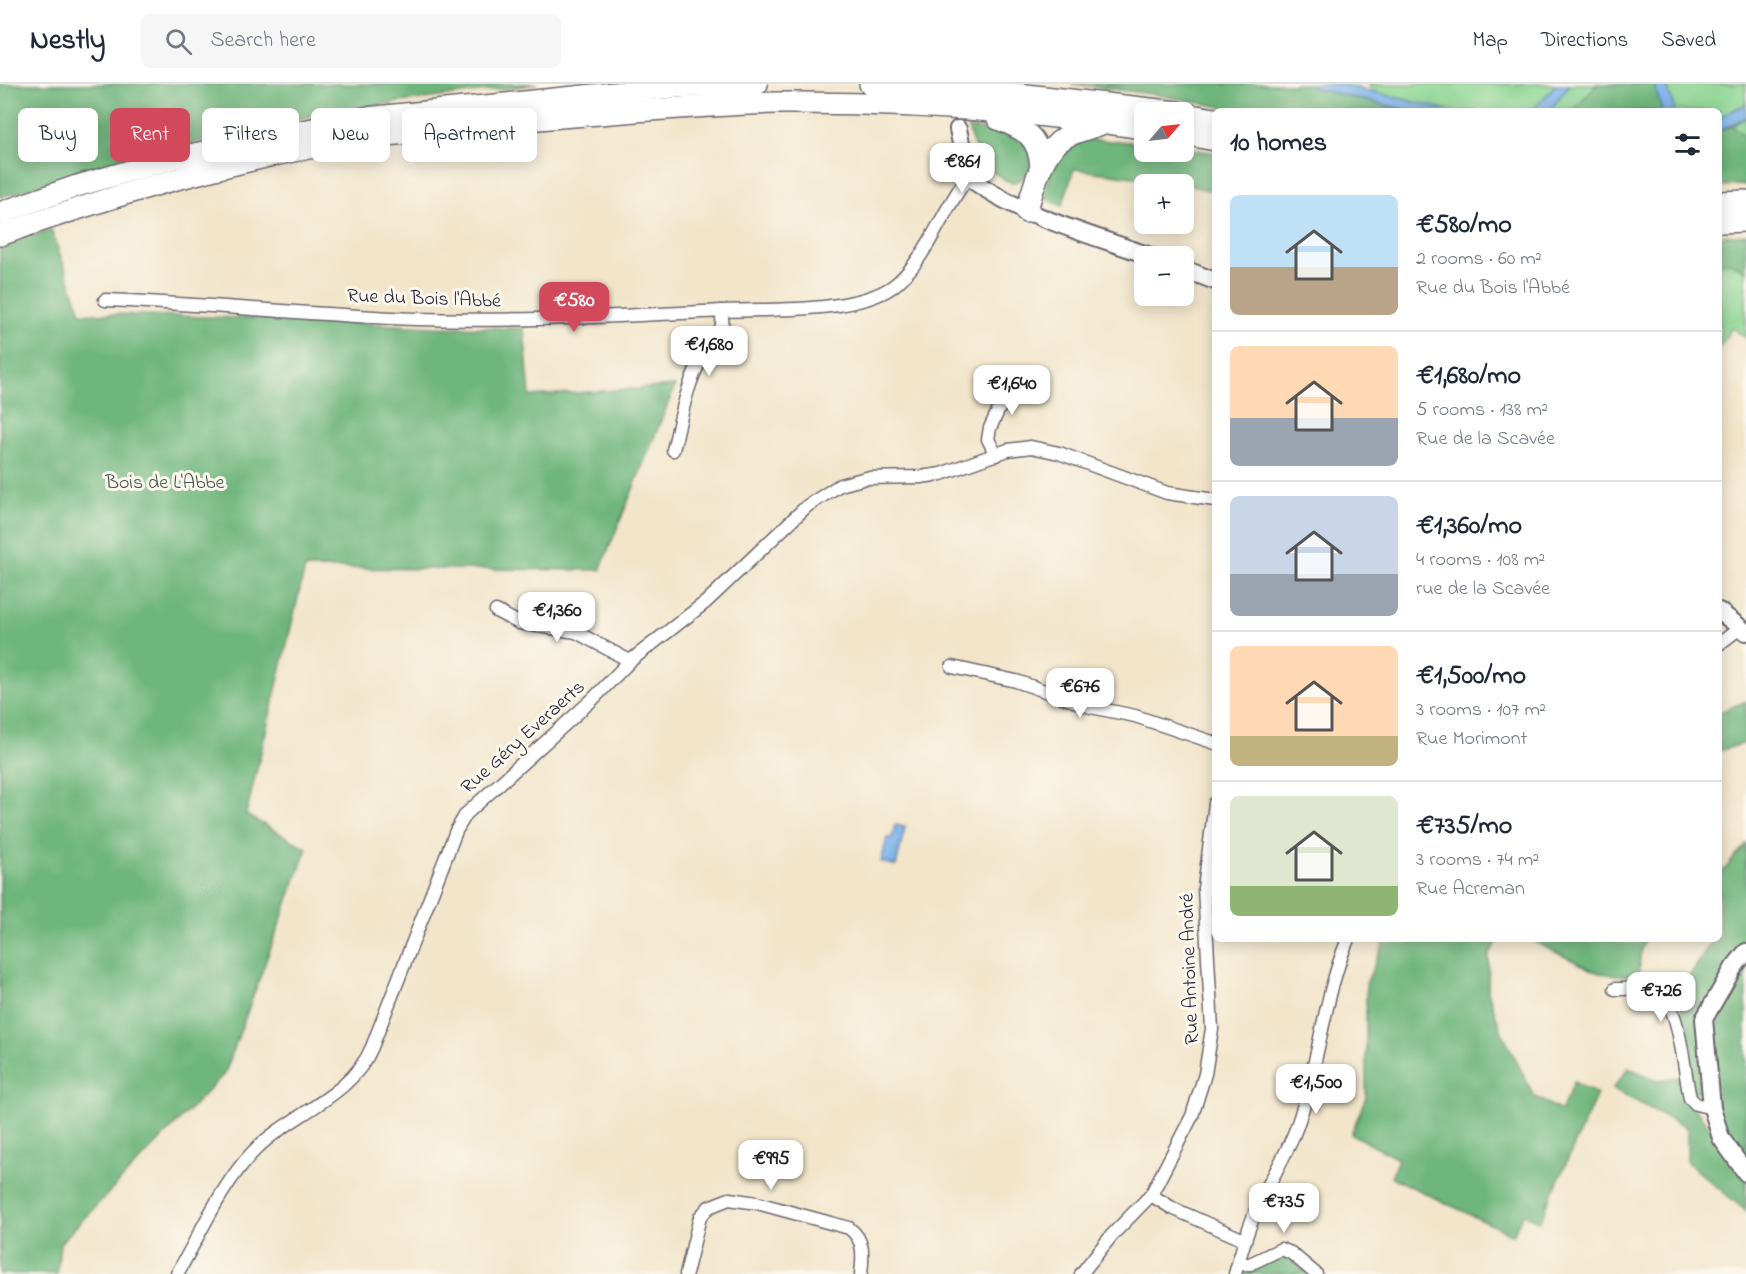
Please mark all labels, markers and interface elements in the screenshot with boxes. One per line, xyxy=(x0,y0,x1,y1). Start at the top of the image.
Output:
search box xyxy=(141,14,561,68)
text: Nestly xyxy=(30,21,105,62)
icon: search xyxy=(162,25,195,58)
text: Search here xyxy=(210,25,316,57)
text: Map xyxy=(1472,26,1508,56)
text: Directions xyxy=(1541,26,1628,56)
text: Saved xyxy=(1661,26,1716,56)
north arrow xyxy=(1134,102,1194,162)
map controls xyxy=(1134,102,1194,306)
chip: Buy xyxy=(18,108,98,162)
chip: Rent xyxy=(110,108,190,162)
chip: Filters xyxy=(202,108,299,162)
chip: New xyxy=(311,108,390,162)
chip: Apartment xyxy=(402,108,537,162)
text: 10 homes xyxy=(1230,125,1327,163)
icon: filters xyxy=(1671,128,1704,161)
pin: €861 xyxy=(926,143,998,194)
text: €861 xyxy=(944,148,980,177)
button: + xyxy=(1134,174,1194,234)
text: €580/mo xyxy=(1416,207,1512,245)
icon: home xyxy=(1278,219,1350,291)
text: 2 rooms · 60 m² xyxy=(1416,245,1542,274)
button: − xyxy=(1134,246,1194,306)
text: Rue du Bois l'Abbé xyxy=(1416,274,1570,303)
street label: Rue du Bois l'Abbé xyxy=(347,282,501,317)
pin: €580 xyxy=(538,282,610,333)
text: €580 xyxy=(553,287,595,316)
pin: €1,680 xyxy=(660,326,758,377)
text: €1,680 xyxy=(685,331,733,360)
text: €1,680/mo xyxy=(1416,358,1521,396)
pin: €1,640 xyxy=(963,365,1061,416)
text: €1,640 xyxy=(987,370,1037,399)
icon: home xyxy=(1278,370,1350,442)
text: 5 rooms · 138 m² xyxy=(1416,396,1548,425)
text: Rue de la Scavée xyxy=(1416,425,1555,454)
park label: Bois de L'Abbe xyxy=(104,469,225,498)
text: €1,360/mo xyxy=(1416,508,1522,546)
icon: home xyxy=(1278,520,1350,592)
text: 4 rooms · 108 m² xyxy=(1416,546,1545,575)
text: rue de la Scavée xyxy=(1416,575,1550,604)
pin: €1,360 xyxy=(508,592,606,643)
text: €1,360 xyxy=(532,597,582,626)
text: €1,500/mo xyxy=(1416,658,1526,696)
pin: €676 xyxy=(1044,668,1116,719)
icon: home xyxy=(1278,670,1350,742)
text: €676 xyxy=(1060,673,1100,702)
street label: Rue Géry Everaerts xyxy=(455,674,592,802)
text: 3 rooms · 107 m² xyxy=(1416,696,1546,725)
text: Rue Morimont xyxy=(1416,725,1527,754)
text: €735/mo xyxy=(1416,808,1512,846)
icon: home xyxy=(1278,820,1350,892)
text: 3 rooms · 74 m² xyxy=(1416,846,1539,875)
text: Rue Acreman xyxy=(1416,875,1525,904)
street label: Rue Antoine André xyxy=(1173,893,1208,1045)
pin: €726 xyxy=(1625,972,1697,1023)
text: €726 xyxy=(1641,977,1681,1006)
pin: €1,500 xyxy=(1267,1064,1365,1115)
text: €1,500 xyxy=(1290,1069,1342,1098)
pin: €995 xyxy=(735,1140,807,1191)
text: €995 xyxy=(752,1145,790,1174)
pin: €735 xyxy=(1248,1183,1320,1234)
text: €735 xyxy=(1263,1188,1305,1217)

